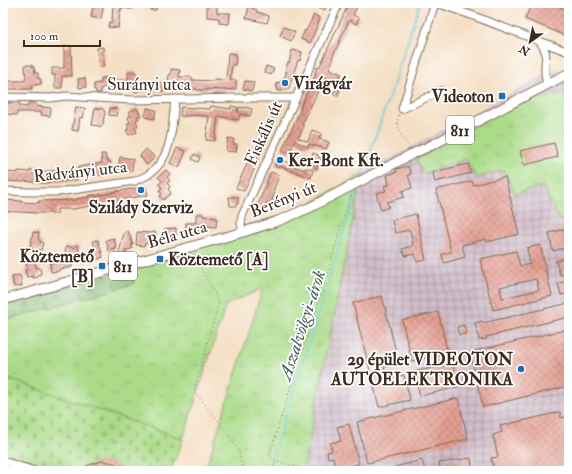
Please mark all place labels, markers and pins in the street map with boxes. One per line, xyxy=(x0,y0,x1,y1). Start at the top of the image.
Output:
place label: Virágvár xyxy=(292,73,353,95)
marker: Virágvár xyxy=(280,78,290,88)
place label: Videoton xyxy=(431,86,494,107)
marker: Videoton xyxy=(497,91,507,101)
place label: Ker-Bont Kft. xyxy=(288,150,384,171)
marker: Ker-Bont Kft. xyxy=(275,155,285,165)
marker: Szilády Szerviz xyxy=(136,185,146,195)
place label: Szilády Szerviz xyxy=(89,197,194,219)
place label: Köztemető [B] xyxy=(20,246,95,288)
place label: Köztemető [A] xyxy=(168,249,269,271)
marker: Köztemető [A] xyxy=(155,254,165,264)
marker: Köztemető [B] xyxy=(97,261,107,271)
place label: 29 épület VIDEOTON AUTOELEKTRONIKA xyxy=(330,349,514,390)
marker: 29 épület VIDEOTON AUTOELEKTRONIKA xyxy=(516,364,526,374)

